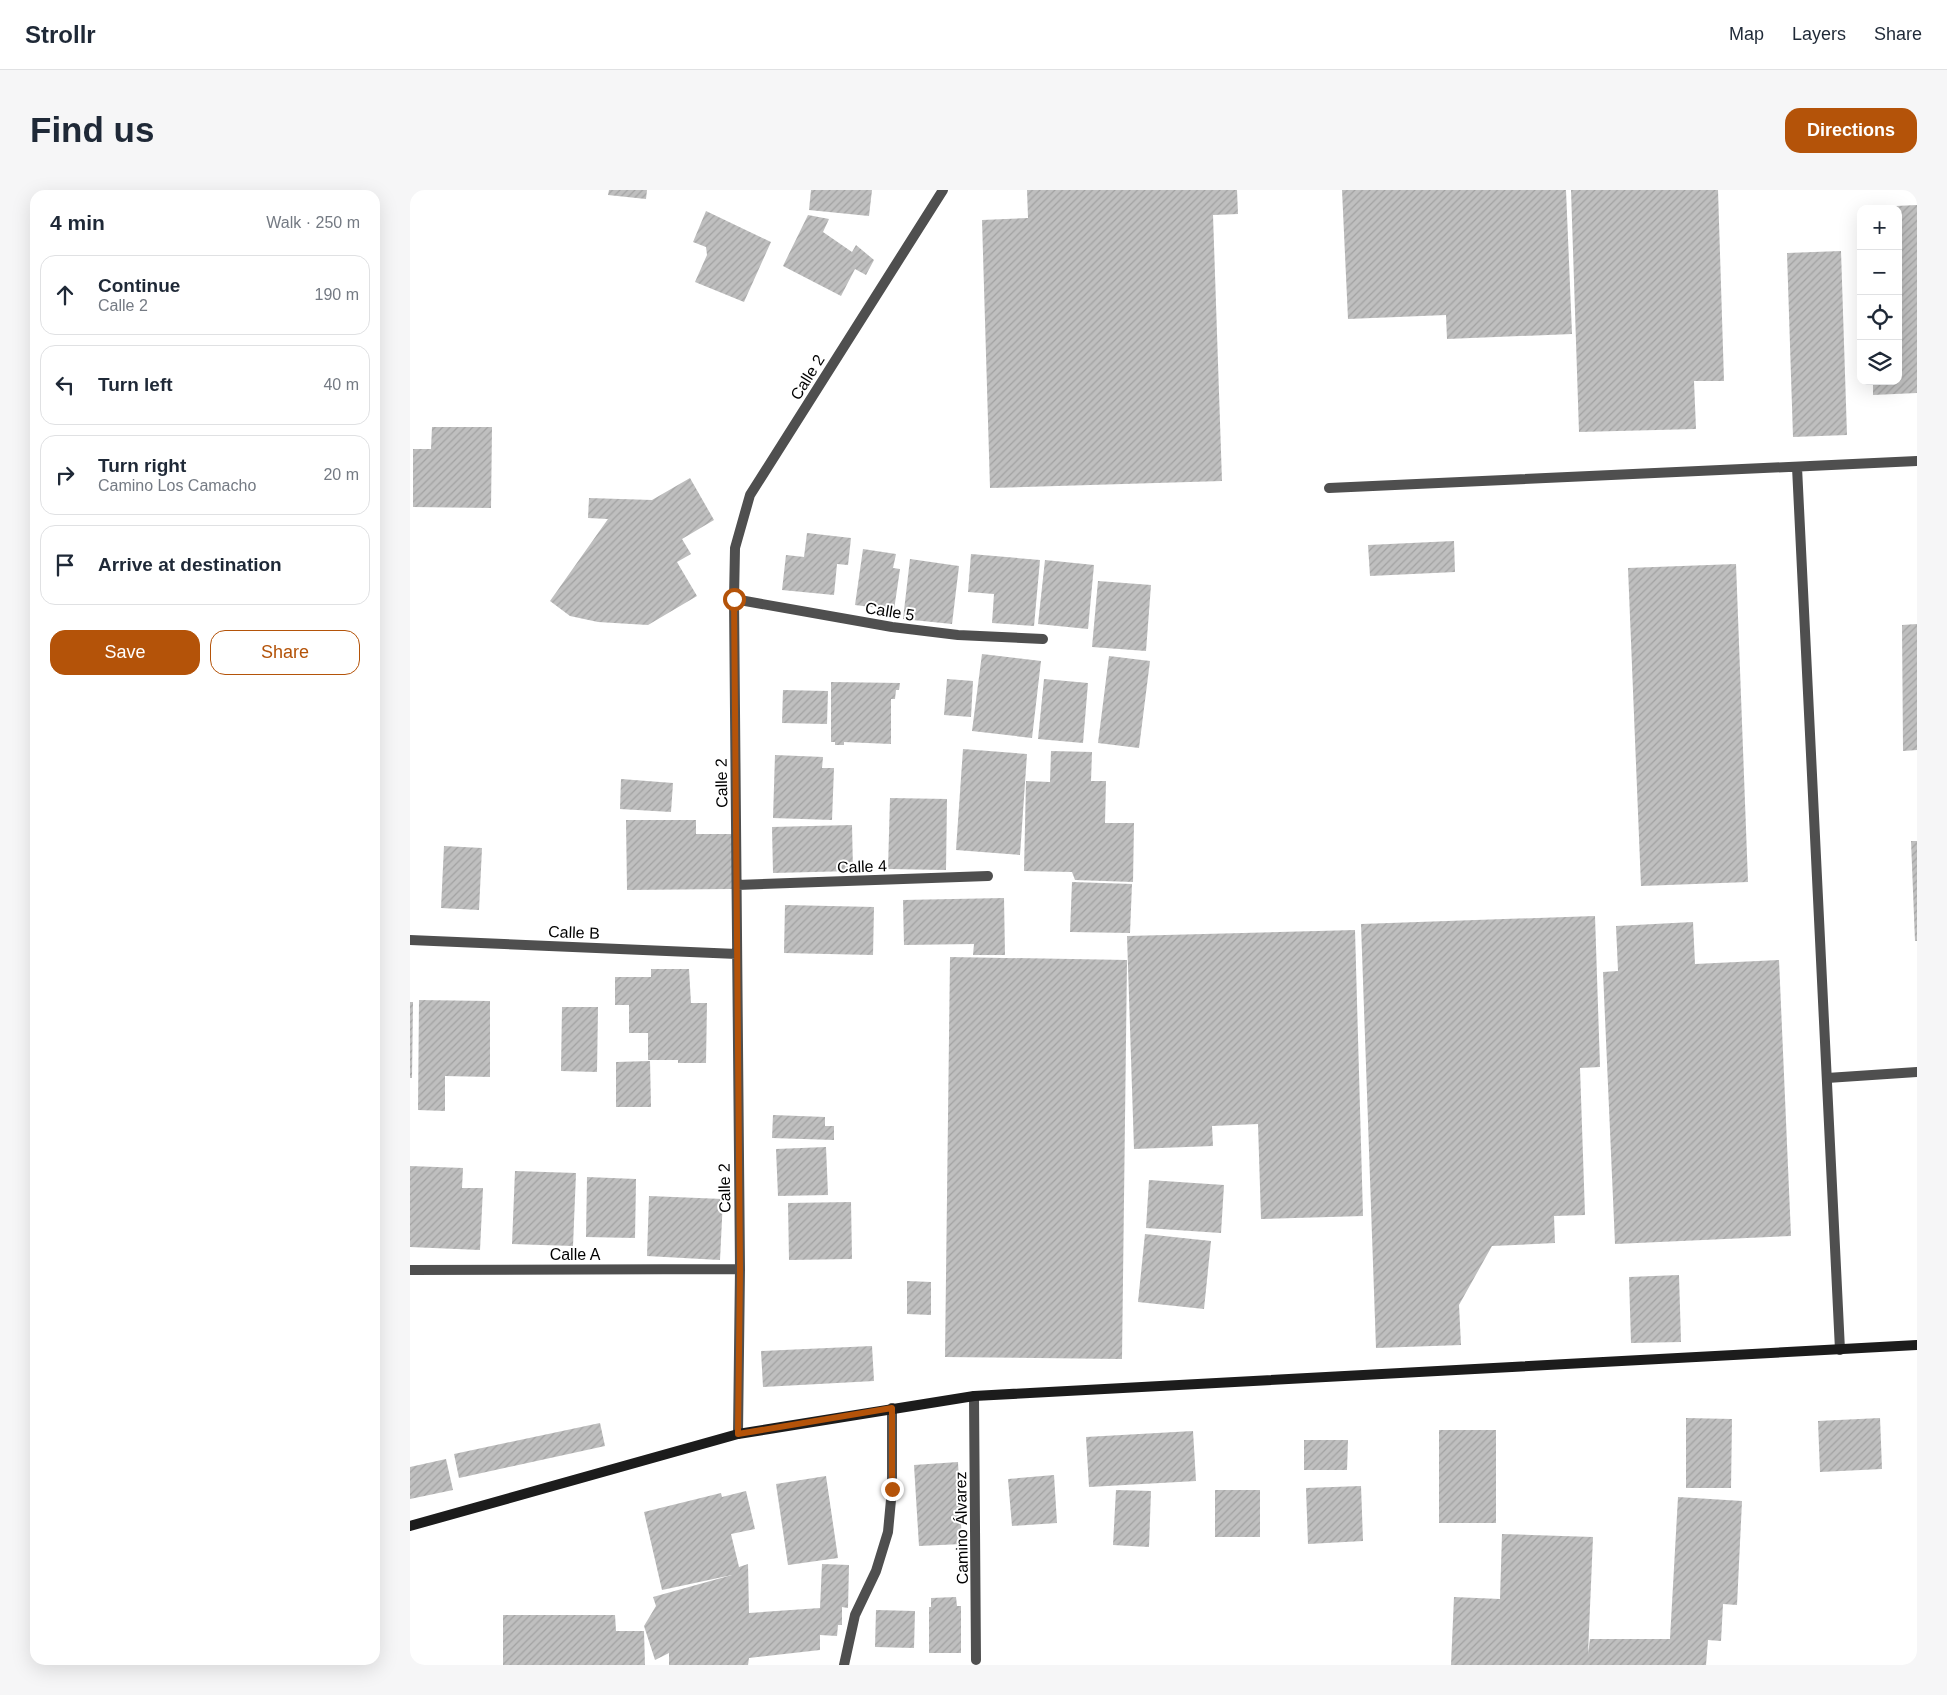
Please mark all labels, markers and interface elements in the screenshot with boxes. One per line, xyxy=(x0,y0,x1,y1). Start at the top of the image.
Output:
text: Strollr xyxy=(25,21,96,48)
text: Map xyxy=(1729,24,1764,44)
text: Layers xyxy=(1792,24,1846,44)
text: Share xyxy=(1874,24,1922,44)
button: Directions xyxy=(1785,108,1917,153)
text: Find us xyxy=(30,110,154,149)
map controls xyxy=(1857,205,1902,385)
button: + xyxy=(1857,205,1902,250)
text: 4 min xyxy=(50,211,105,234)
text: Walk · 250 m xyxy=(266,214,360,231)
button: − xyxy=(1857,250,1902,295)
text: Continue xyxy=(98,275,180,296)
icon: ahead xyxy=(51,281,79,309)
text: 190 m xyxy=(315,286,359,303)
button: locate xyxy=(1857,295,1902,340)
text: Calle 2 xyxy=(98,297,148,314)
button: layers xyxy=(1857,340,1902,385)
street label: Calle 2 xyxy=(787,352,828,403)
icon: left xyxy=(51,371,79,399)
text: Turn left xyxy=(98,374,173,395)
text: 40 m xyxy=(323,376,359,393)
text: Turn right xyxy=(98,455,186,476)
icon: right xyxy=(51,461,79,489)
text: 20 m xyxy=(323,466,359,483)
text: Camino Los Camacho xyxy=(98,477,256,494)
icon: arrive xyxy=(51,551,79,579)
text: Arrive at destination xyxy=(98,554,282,575)
route start xyxy=(723,588,746,611)
street label: Calle 5 xyxy=(864,599,916,624)
button: Save xyxy=(50,630,200,675)
button: Share xyxy=(210,630,360,675)
street label: Calle 2 xyxy=(713,758,730,808)
street label: Calle 4 xyxy=(837,857,887,876)
street label: Calle B xyxy=(548,923,600,942)
street label: Calle 2 xyxy=(716,1163,733,1213)
street label: Calle A xyxy=(550,1246,601,1263)
street label: Camino Álvarez xyxy=(951,1471,971,1585)
route end xyxy=(881,1478,904,1501)

